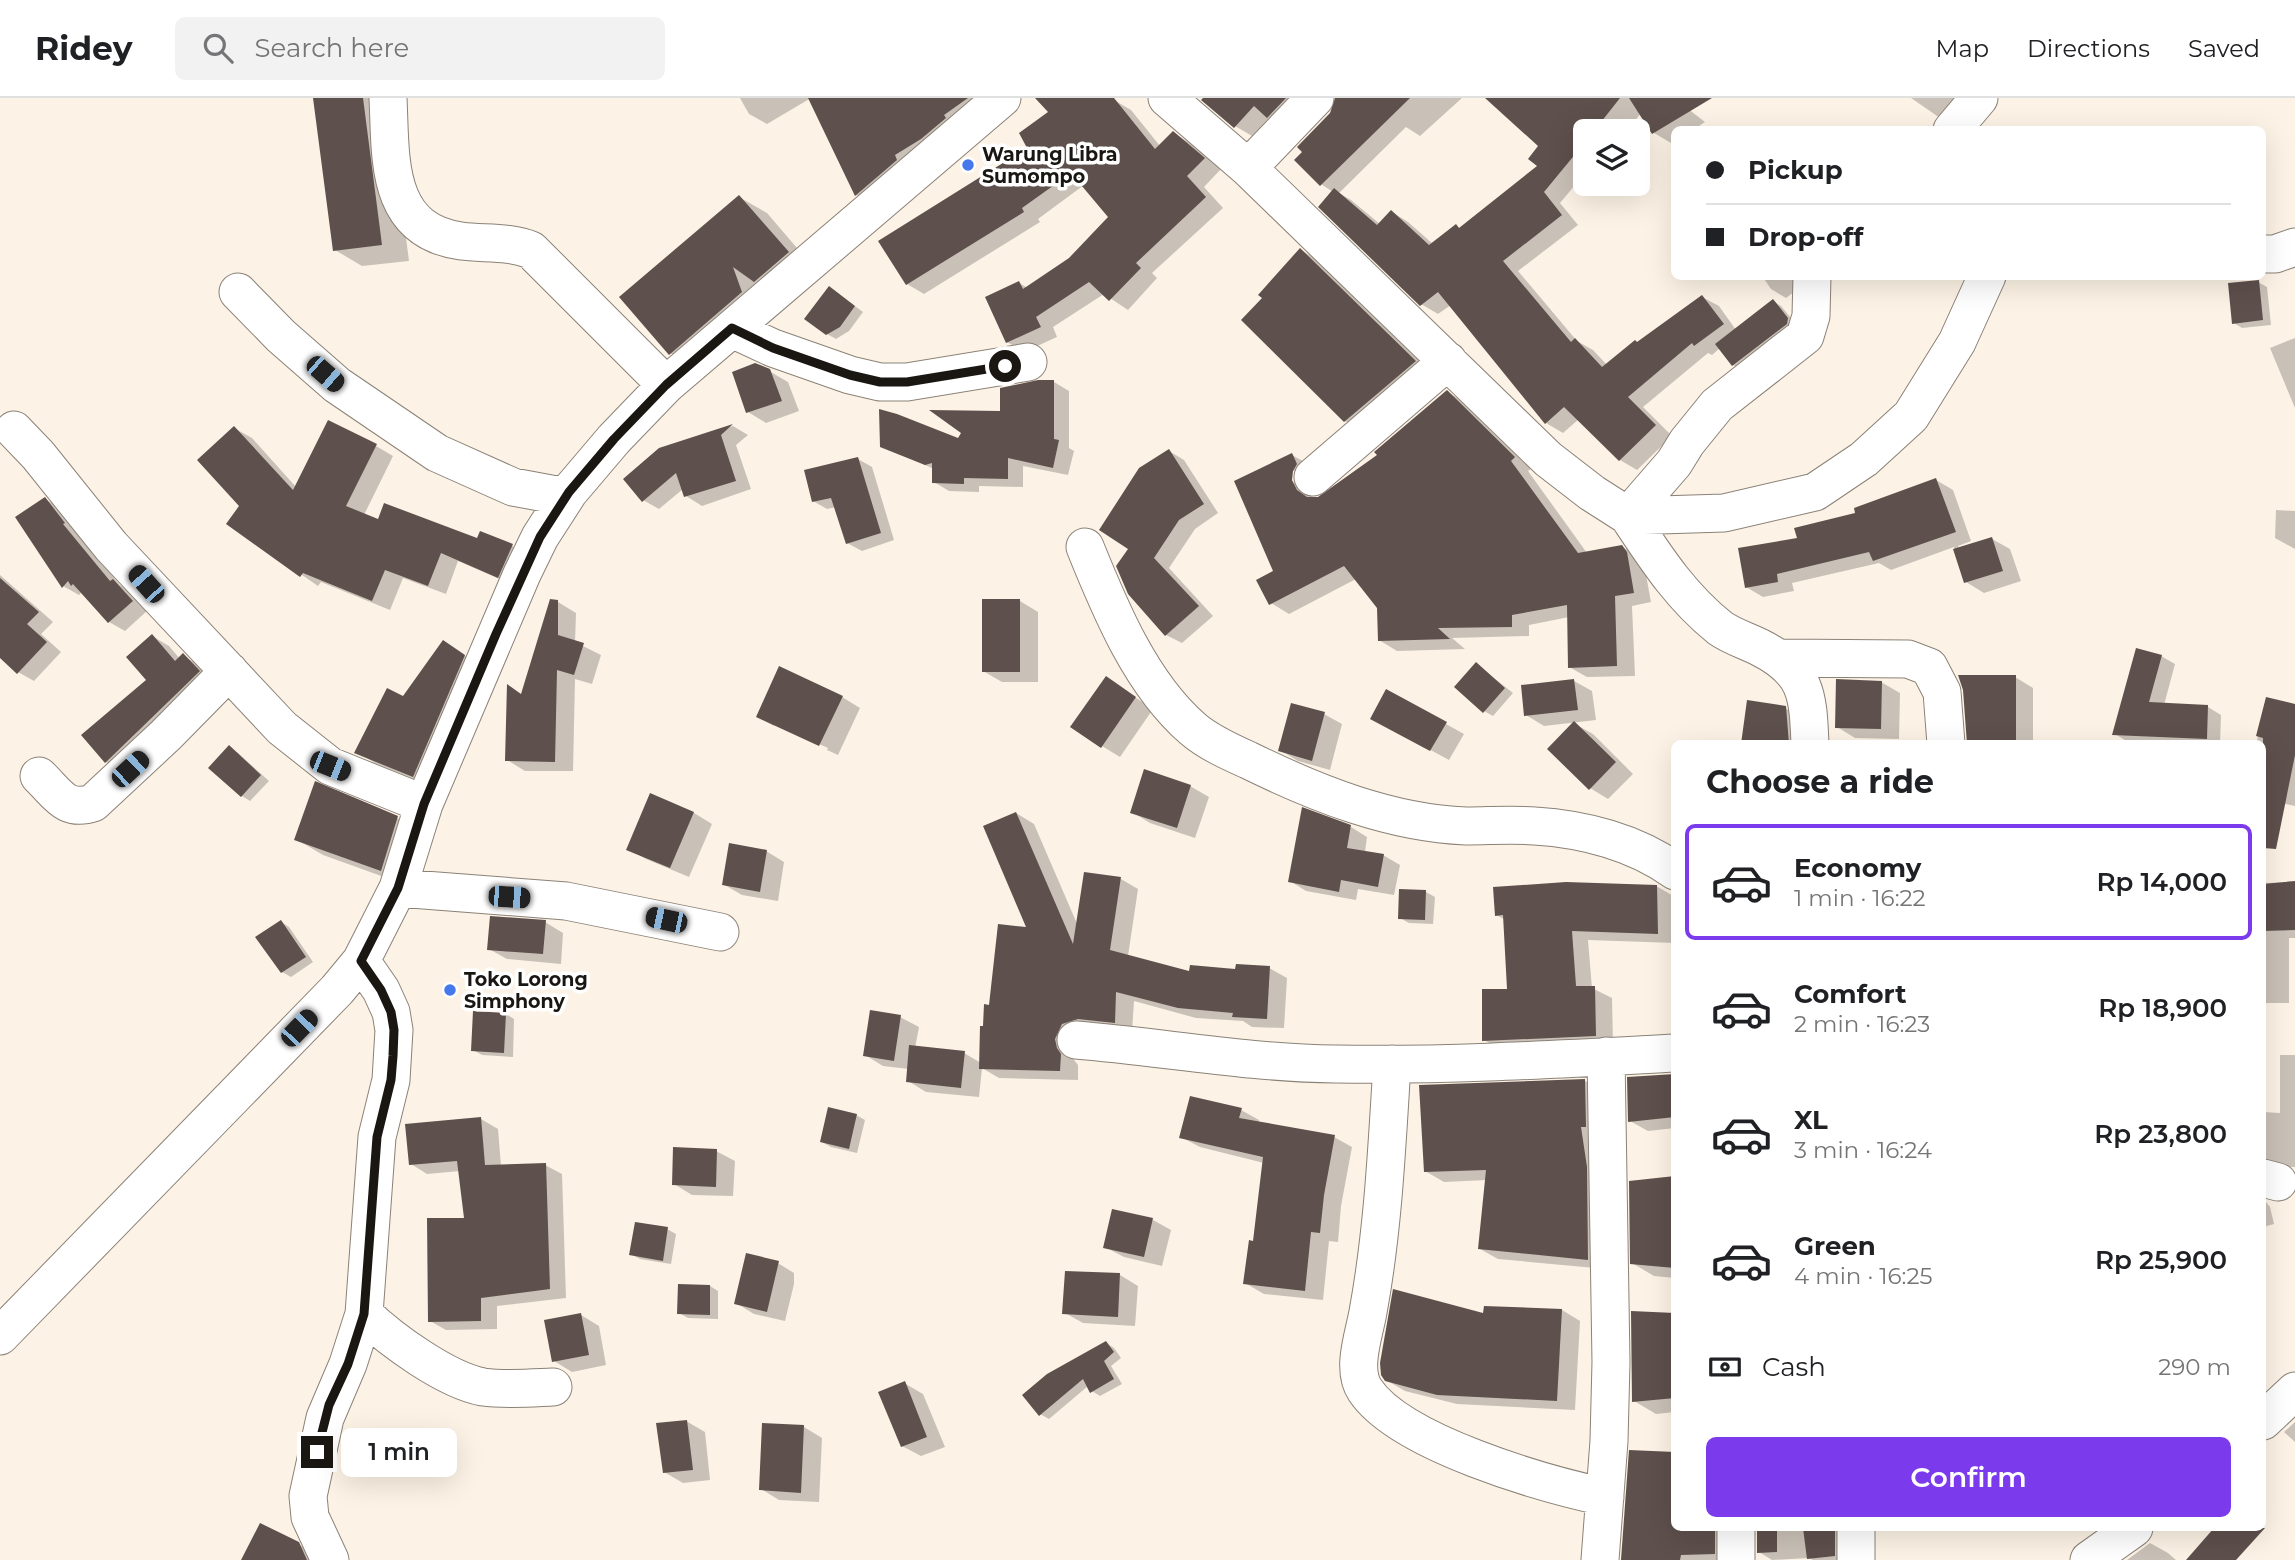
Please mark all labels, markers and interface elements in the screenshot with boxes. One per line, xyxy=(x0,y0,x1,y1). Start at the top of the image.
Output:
search box xyxy=(175,17,665,80)
text: Ridey xyxy=(35,28,133,68)
icon: search xyxy=(199,29,237,67)
text: Search here xyxy=(255,32,409,64)
text: Map xyxy=(1936,34,1989,63)
text: Directions xyxy=(2027,34,2150,63)
text: Saved xyxy=(2188,34,2260,63)
map controls xyxy=(1573,119,1650,196)
button: layers xyxy=(1573,119,1650,196)
place label: Warung Libra Sumompo xyxy=(982,143,1117,188)
text: Pickup xyxy=(1748,154,1843,186)
marker: Warung Libra Sumompo xyxy=(960,157,976,173)
text: Drop-off xyxy=(1748,221,1863,253)
route start xyxy=(989,350,1021,382)
car xyxy=(303,352,348,396)
car xyxy=(125,561,168,607)
car xyxy=(108,747,153,791)
car xyxy=(307,748,354,784)
text: Choose a ride xyxy=(1706,762,1934,801)
icon: car xyxy=(1710,851,1773,914)
text: Economy xyxy=(1794,852,1921,884)
text: Rp 14,000 xyxy=(2096,866,2227,898)
text: 1 min · 16:22 xyxy=(1794,884,1926,912)
car xyxy=(488,885,531,909)
car xyxy=(644,905,689,935)
place label: Toko Lorong Simphony xyxy=(464,968,588,1013)
icon: car xyxy=(1710,977,1773,1040)
text: Comfort xyxy=(1794,978,1906,1010)
marker: Toko Lorong Simphony xyxy=(442,982,458,998)
text: Rp 18,900 xyxy=(2098,992,2227,1024)
car xyxy=(277,1006,322,1050)
text: 2 min · 16:23 xyxy=(1794,1010,1930,1038)
icon: car xyxy=(1710,1103,1773,1166)
text: XL xyxy=(1794,1104,1828,1136)
text: Rp 23,800 xyxy=(2094,1118,2227,1150)
text: 3 min · 16:24 xyxy=(1794,1136,1932,1164)
icon: car xyxy=(1710,1229,1773,1292)
text: Green xyxy=(1794,1230,1876,1262)
text: Rp 25,900 xyxy=(2095,1244,2227,1276)
text: 4 min · 16:25 xyxy=(1794,1262,1932,1290)
icon: cash xyxy=(1706,1348,1744,1386)
text: Cash xyxy=(1762,1351,1826,1383)
text: 290 m xyxy=(2158,1353,2231,1381)
callout: 1 min xyxy=(342,1428,457,1476)
route end xyxy=(301,1436,333,1468)
button: Confirm xyxy=(1706,1437,2231,1517)
text: 1 min xyxy=(368,1438,430,1466)

